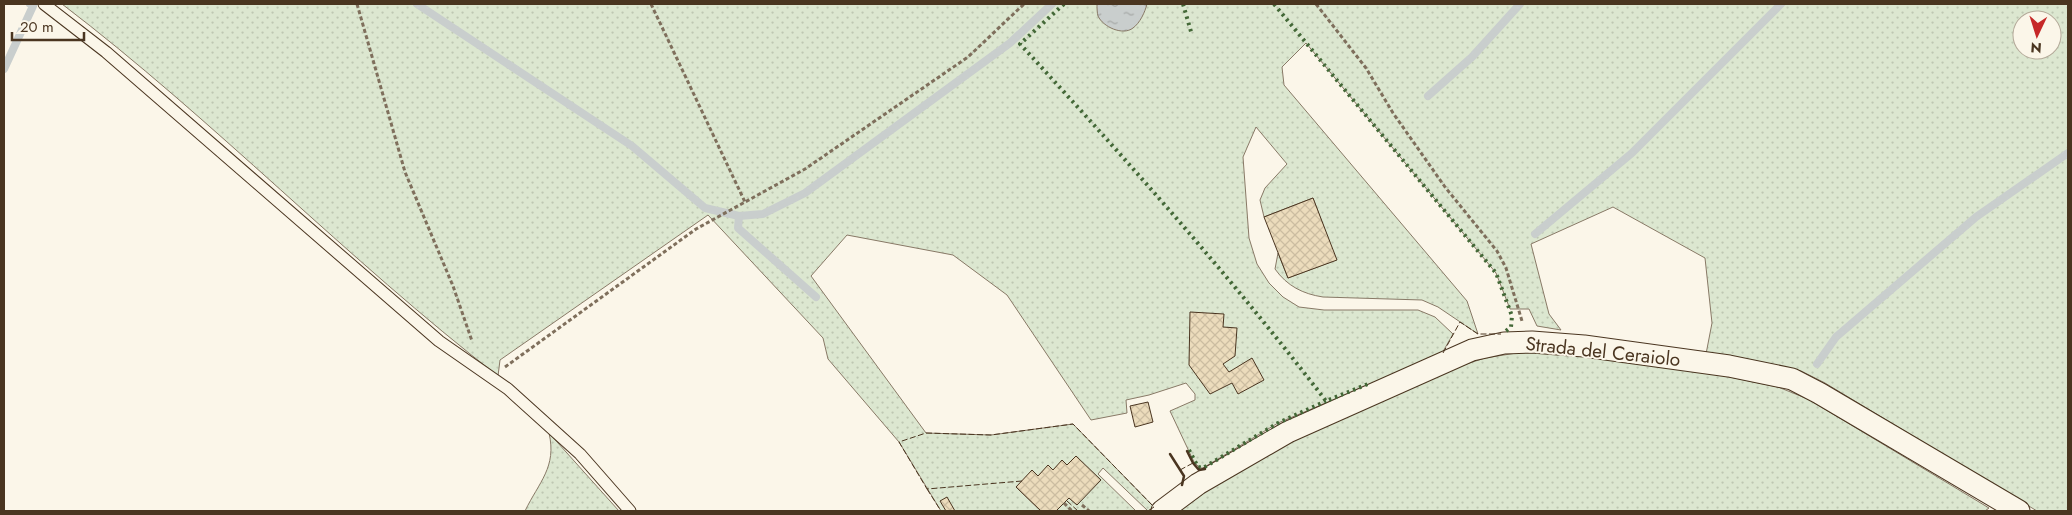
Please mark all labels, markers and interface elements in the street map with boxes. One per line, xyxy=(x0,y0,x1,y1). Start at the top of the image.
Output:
scale bar xyxy=(12,10,85,42)
north arrow xyxy=(2012,10,2062,60)
text: 20 m xyxy=(20,16,54,38)
text: N xyxy=(2030,38,2042,58)
street label: Strada del Ceraiolo xyxy=(1524,330,1682,373)

